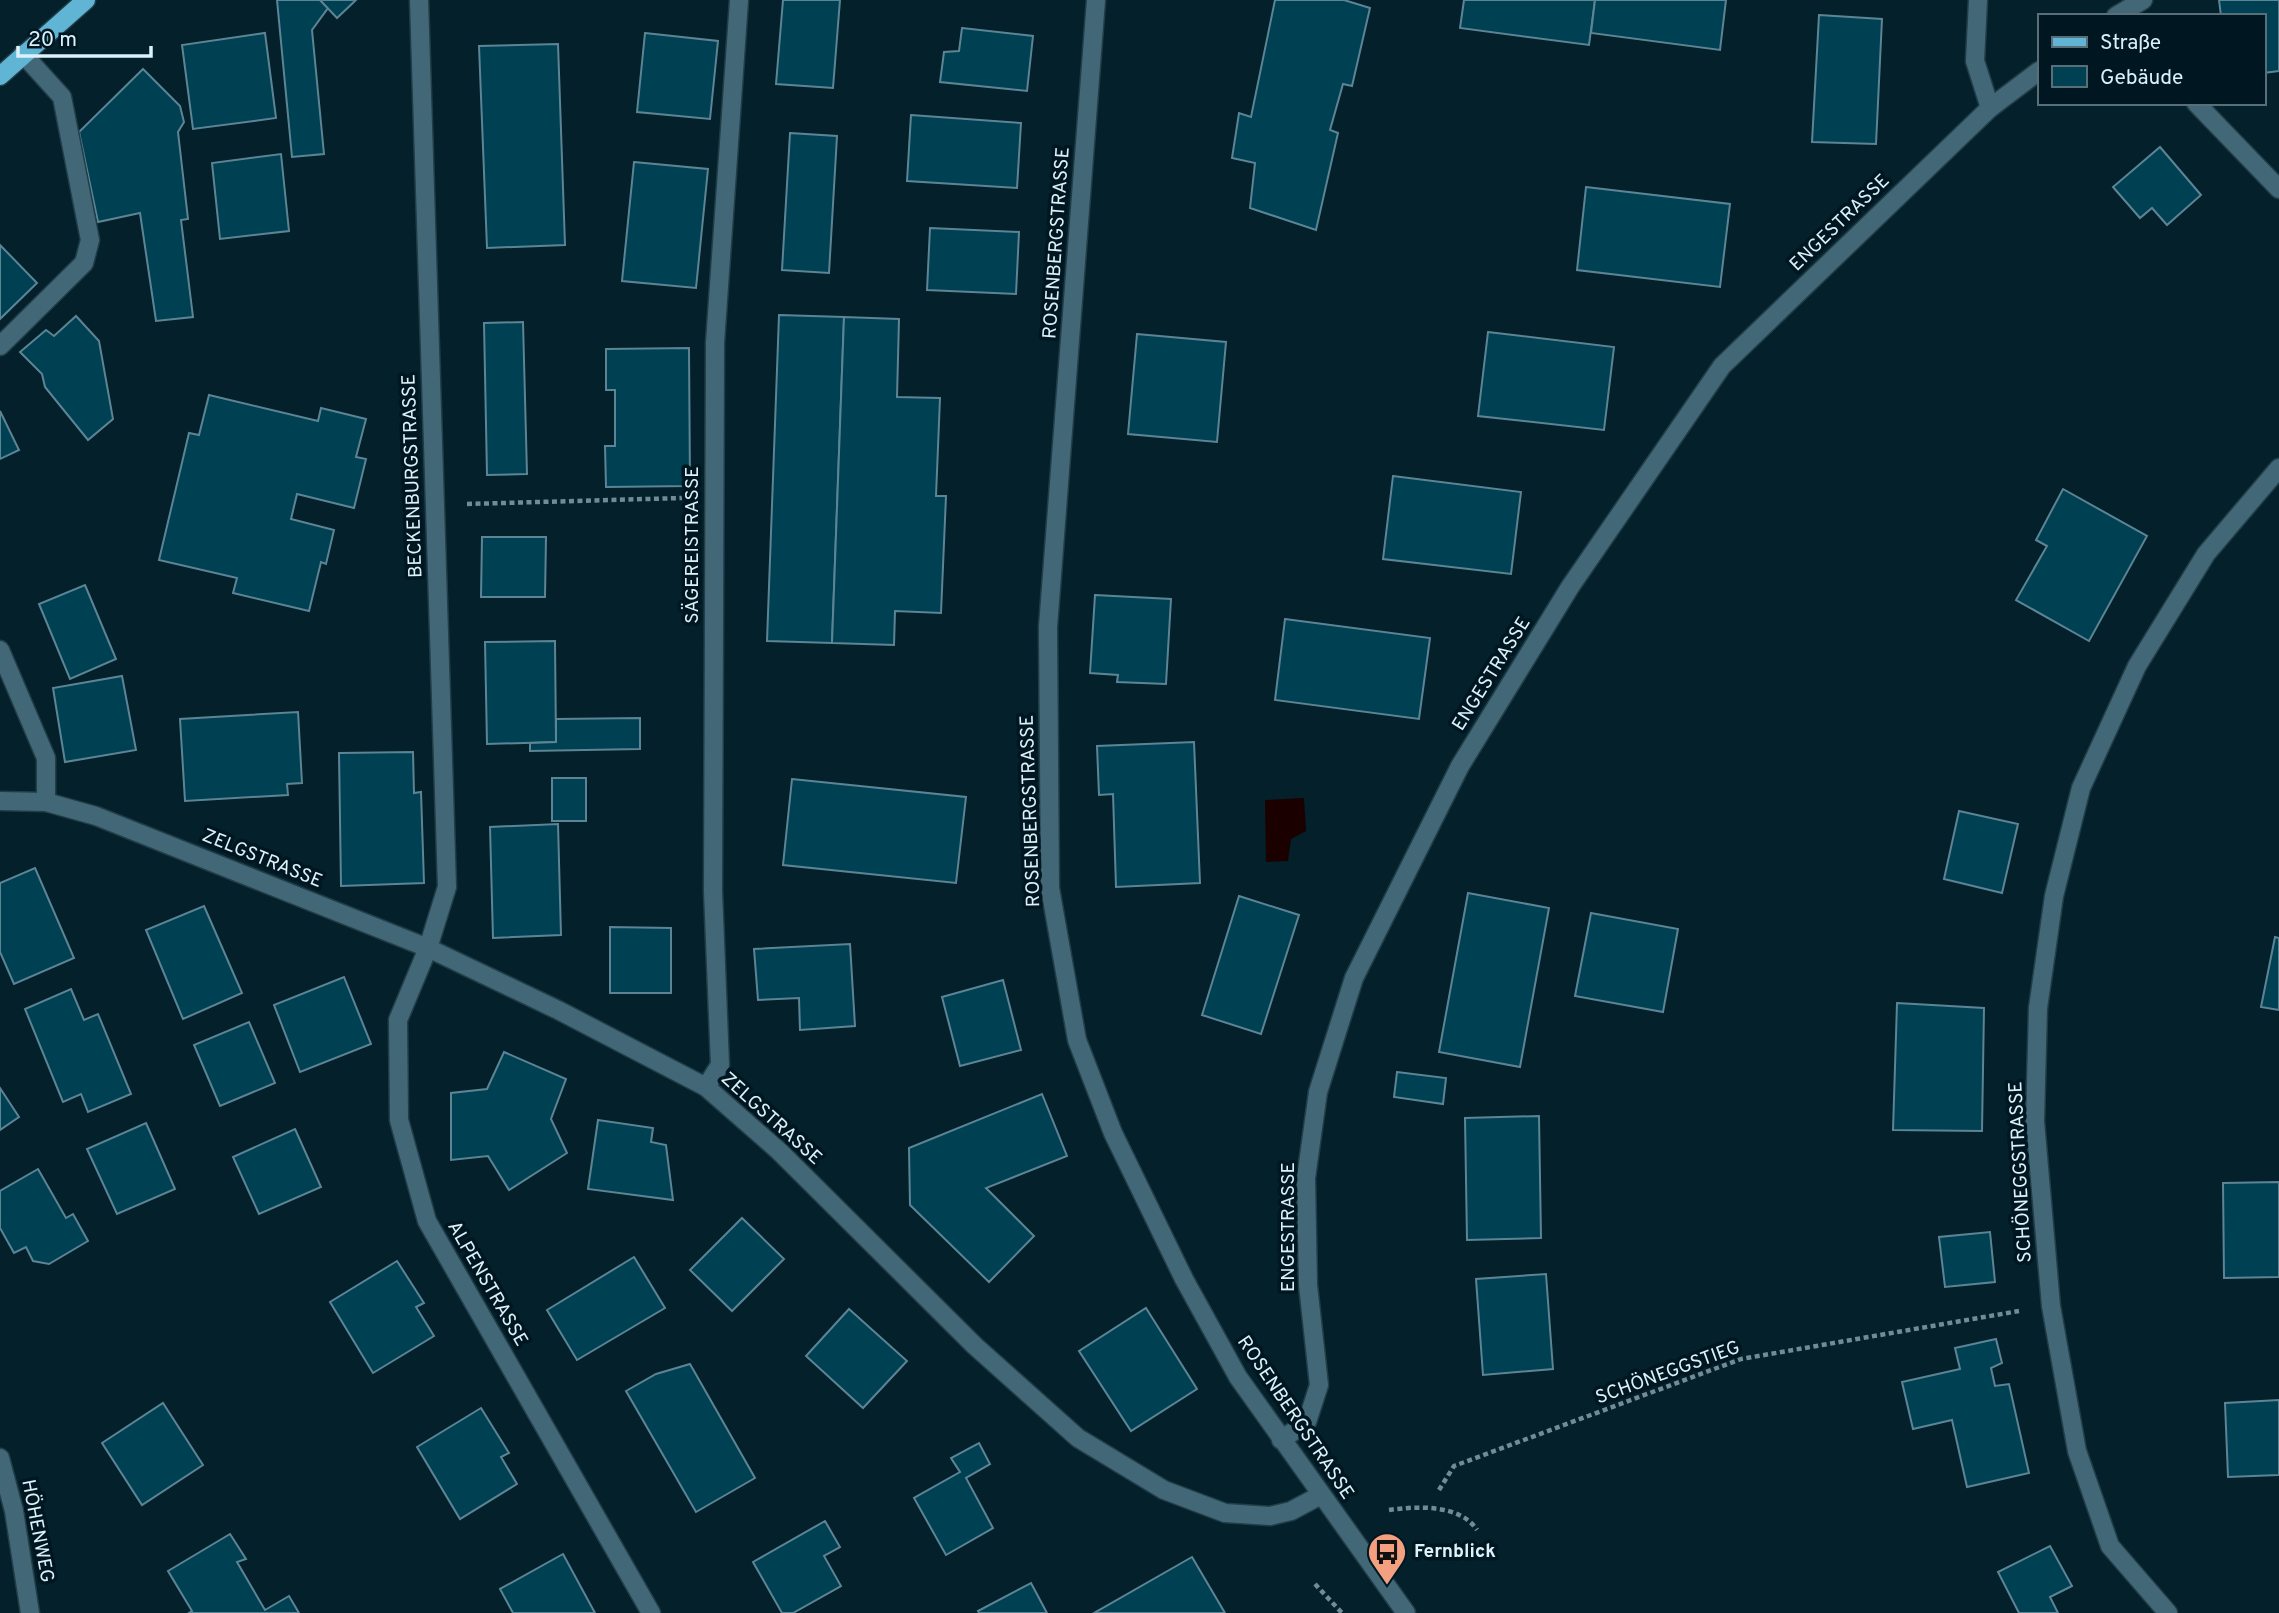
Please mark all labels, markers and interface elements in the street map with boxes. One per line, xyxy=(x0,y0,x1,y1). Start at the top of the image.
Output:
scale bar xyxy=(18,14,150,58)
legend xyxy=(2038,14,2265,105)
text: 20 m xyxy=(28,27,77,54)
text: Straße xyxy=(2100,30,2161,57)
text: Gebäude xyxy=(2100,65,2183,92)
street label: ROSENBERGSTRASSE xyxy=(1038,146,1076,340)
street label: ENGESTRASSE xyxy=(1785,169,1895,277)
street label: BECKENBURGSTRASSE xyxy=(397,374,429,578)
street label: SÄGEREISTRASSE xyxy=(680,466,705,624)
street label: ENGESTRASSE xyxy=(1447,613,1537,735)
street label: ROSENBERGSTRASSE xyxy=(1016,714,1046,908)
street label: ZELGSTRASSE xyxy=(198,824,326,894)
street label: ZELGSTRASSE xyxy=(716,1067,826,1171)
street label: SCHÖNEGGSTRASSE xyxy=(2003,1081,2038,1263)
street label: ENGESTRASSE xyxy=(1277,1162,1301,1292)
street label: ALPENSTRASSE xyxy=(441,1217,533,1351)
street label: ROSENBERGSTRASSE xyxy=(1231,1332,1359,1504)
street label: SCHÖNEGGSTIEG xyxy=(1592,1335,1743,1410)
street label: HÖHENWEG xyxy=(15,1477,60,1585)
bus stop icon: Fernblick xyxy=(1366,1531,1408,1586)
place label: Fernblick xyxy=(1414,1540,1496,1564)

